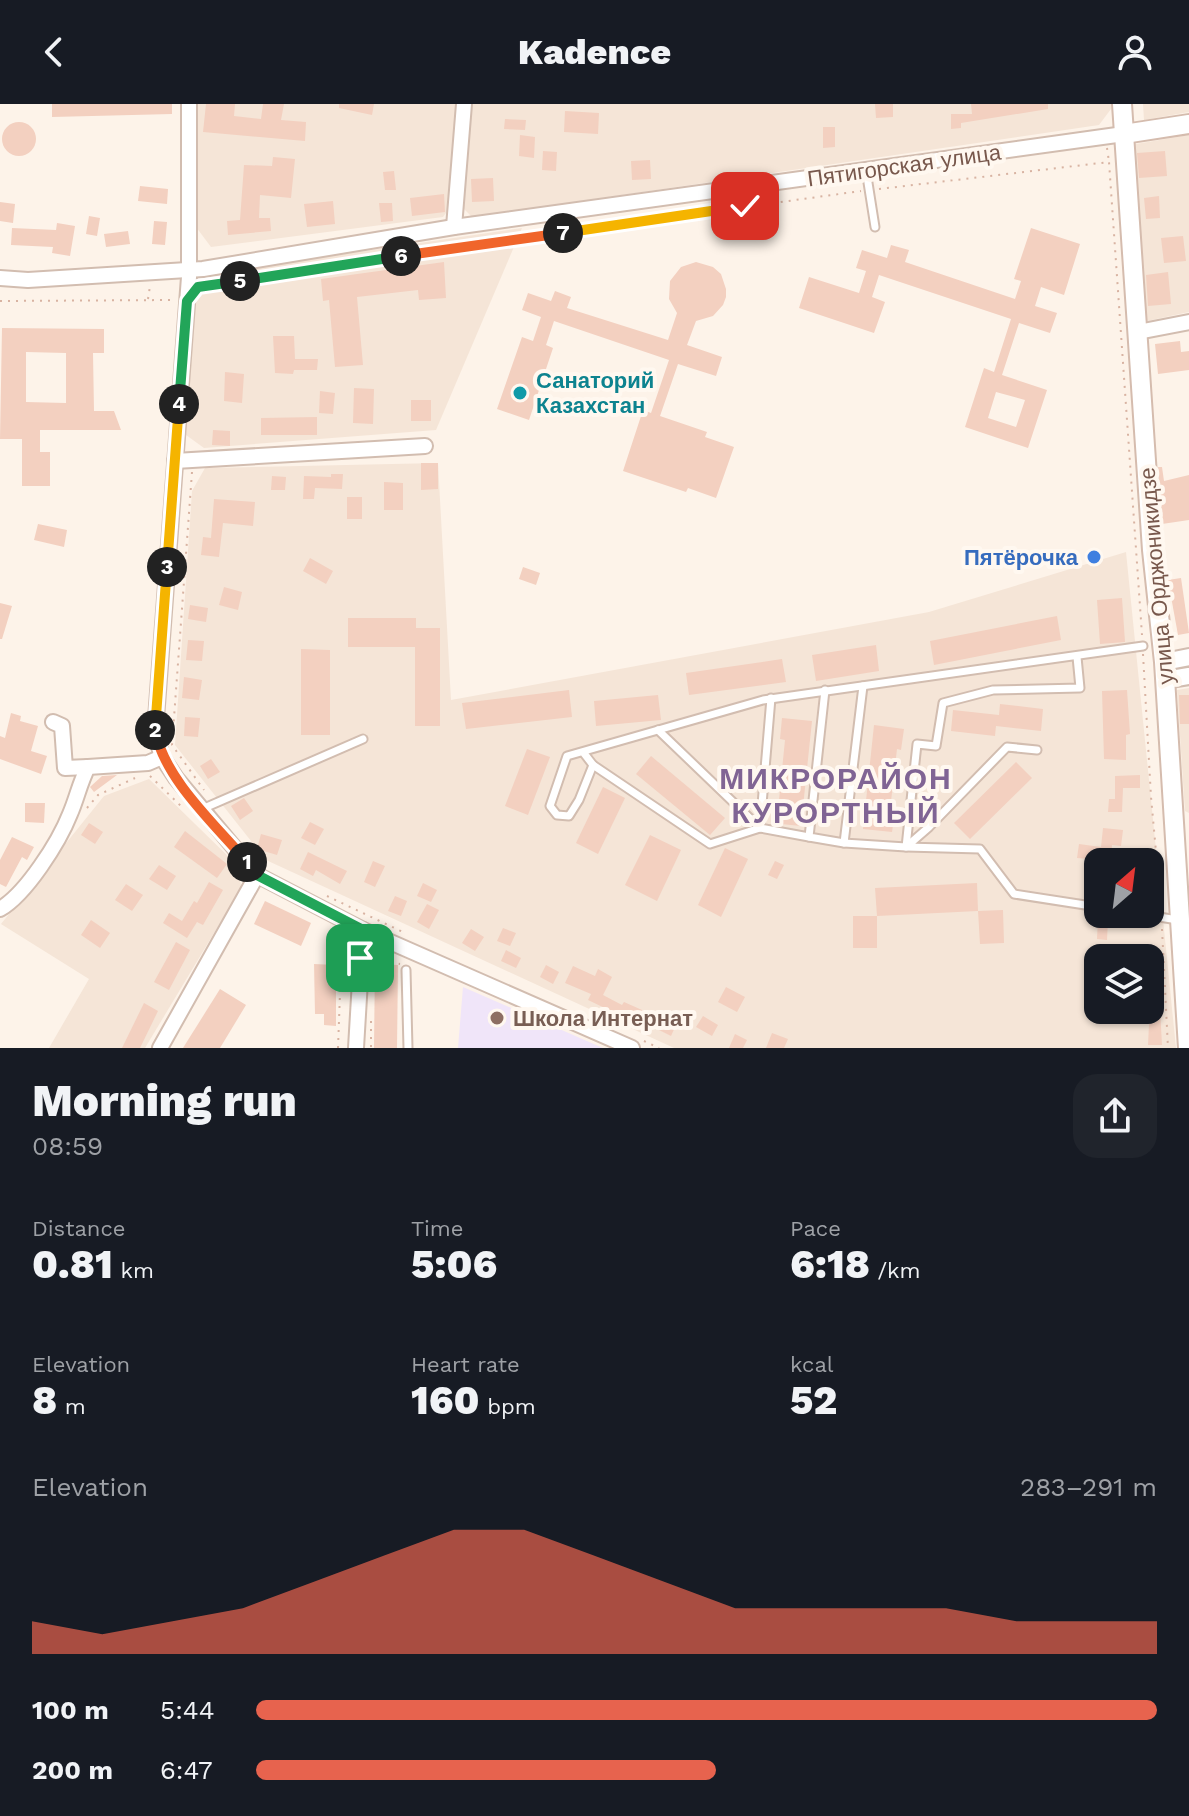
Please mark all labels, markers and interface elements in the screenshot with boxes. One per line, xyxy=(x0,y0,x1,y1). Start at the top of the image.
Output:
icon: back xyxy=(32,30,76,74)
icon: person xyxy=(1113,30,1157,74)
text: Kadence xyxy=(518,31,671,73)
street label: Пятигорская улица xyxy=(806,139,1003,191)
pin xyxy=(711,172,779,240)
icon: check xyxy=(723,184,767,228)
pin: 7 xyxy=(543,213,583,253)
text: 7 xyxy=(556,220,570,245)
pin: 6 xyxy=(381,236,421,276)
text: 6 xyxy=(394,243,408,268)
pin: 5 xyxy=(220,261,260,301)
text: 5 xyxy=(234,268,246,293)
place label: Санаторий Казахстан xyxy=(536,368,654,418)
pin: 4 xyxy=(159,384,199,424)
marker: Санаторий Казахстан xyxy=(511,384,529,402)
text: 4 xyxy=(172,391,186,416)
street label: улица Орджоникидзе xyxy=(1135,466,1178,686)
place label: Пятёрочка xyxy=(964,545,1079,570)
pin: 3 xyxy=(147,547,187,587)
marker: Пятёрочка xyxy=(1085,548,1103,566)
text: 3 xyxy=(160,554,174,579)
pin: 2 xyxy=(135,710,175,750)
text: 2 xyxy=(148,717,162,742)
district label: МИКРОРАЙОН КУРОРТНЫЙ xyxy=(719,761,953,830)
pin: 1 xyxy=(227,842,267,882)
north arrow xyxy=(1084,848,1164,928)
map controls xyxy=(1084,848,1164,1024)
text: 1 xyxy=(242,849,252,874)
pin xyxy=(326,924,394,992)
icon: arrive xyxy=(338,936,382,980)
button: layers xyxy=(1084,944,1164,1024)
place label: Школа Интернат xyxy=(513,1006,693,1031)
marker: Школа Интернат xyxy=(488,1009,506,1027)
button: share xyxy=(1073,1074,1157,1158)
text: Morning run xyxy=(32,1075,297,1127)
text: 08:59 xyxy=(32,1131,103,1161)
text: Distance xyxy=(32,1216,126,1241)
text: Time xyxy=(411,1216,463,1241)
text: Pace xyxy=(790,1216,841,1241)
text: 0.81 xyxy=(32,1241,113,1288)
text: 5:06 xyxy=(411,1241,497,1288)
text: 6:18 xyxy=(790,1241,870,1288)
text: km xyxy=(113,1258,154,1283)
text: /km xyxy=(870,1258,921,1283)
text: Elevation xyxy=(32,1352,130,1377)
text: Heart rate xyxy=(411,1352,520,1377)
text: kcal xyxy=(790,1352,834,1377)
text: 8 xyxy=(32,1377,57,1424)
text: 160 xyxy=(411,1377,480,1424)
text: 52 xyxy=(790,1377,837,1424)
text: m xyxy=(57,1394,86,1419)
text: bpm xyxy=(480,1394,536,1419)
text: Elevation xyxy=(32,1472,148,1502)
text: 283–291 m xyxy=(1020,1472,1157,1502)
text: 100 m xyxy=(32,1695,109,1725)
text: 5:44 xyxy=(160,1695,215,1725)
text: 200 m xyxy=(32,1755,113,1785)
text: 6:47 xyxy=(160,1755,213,1785)

